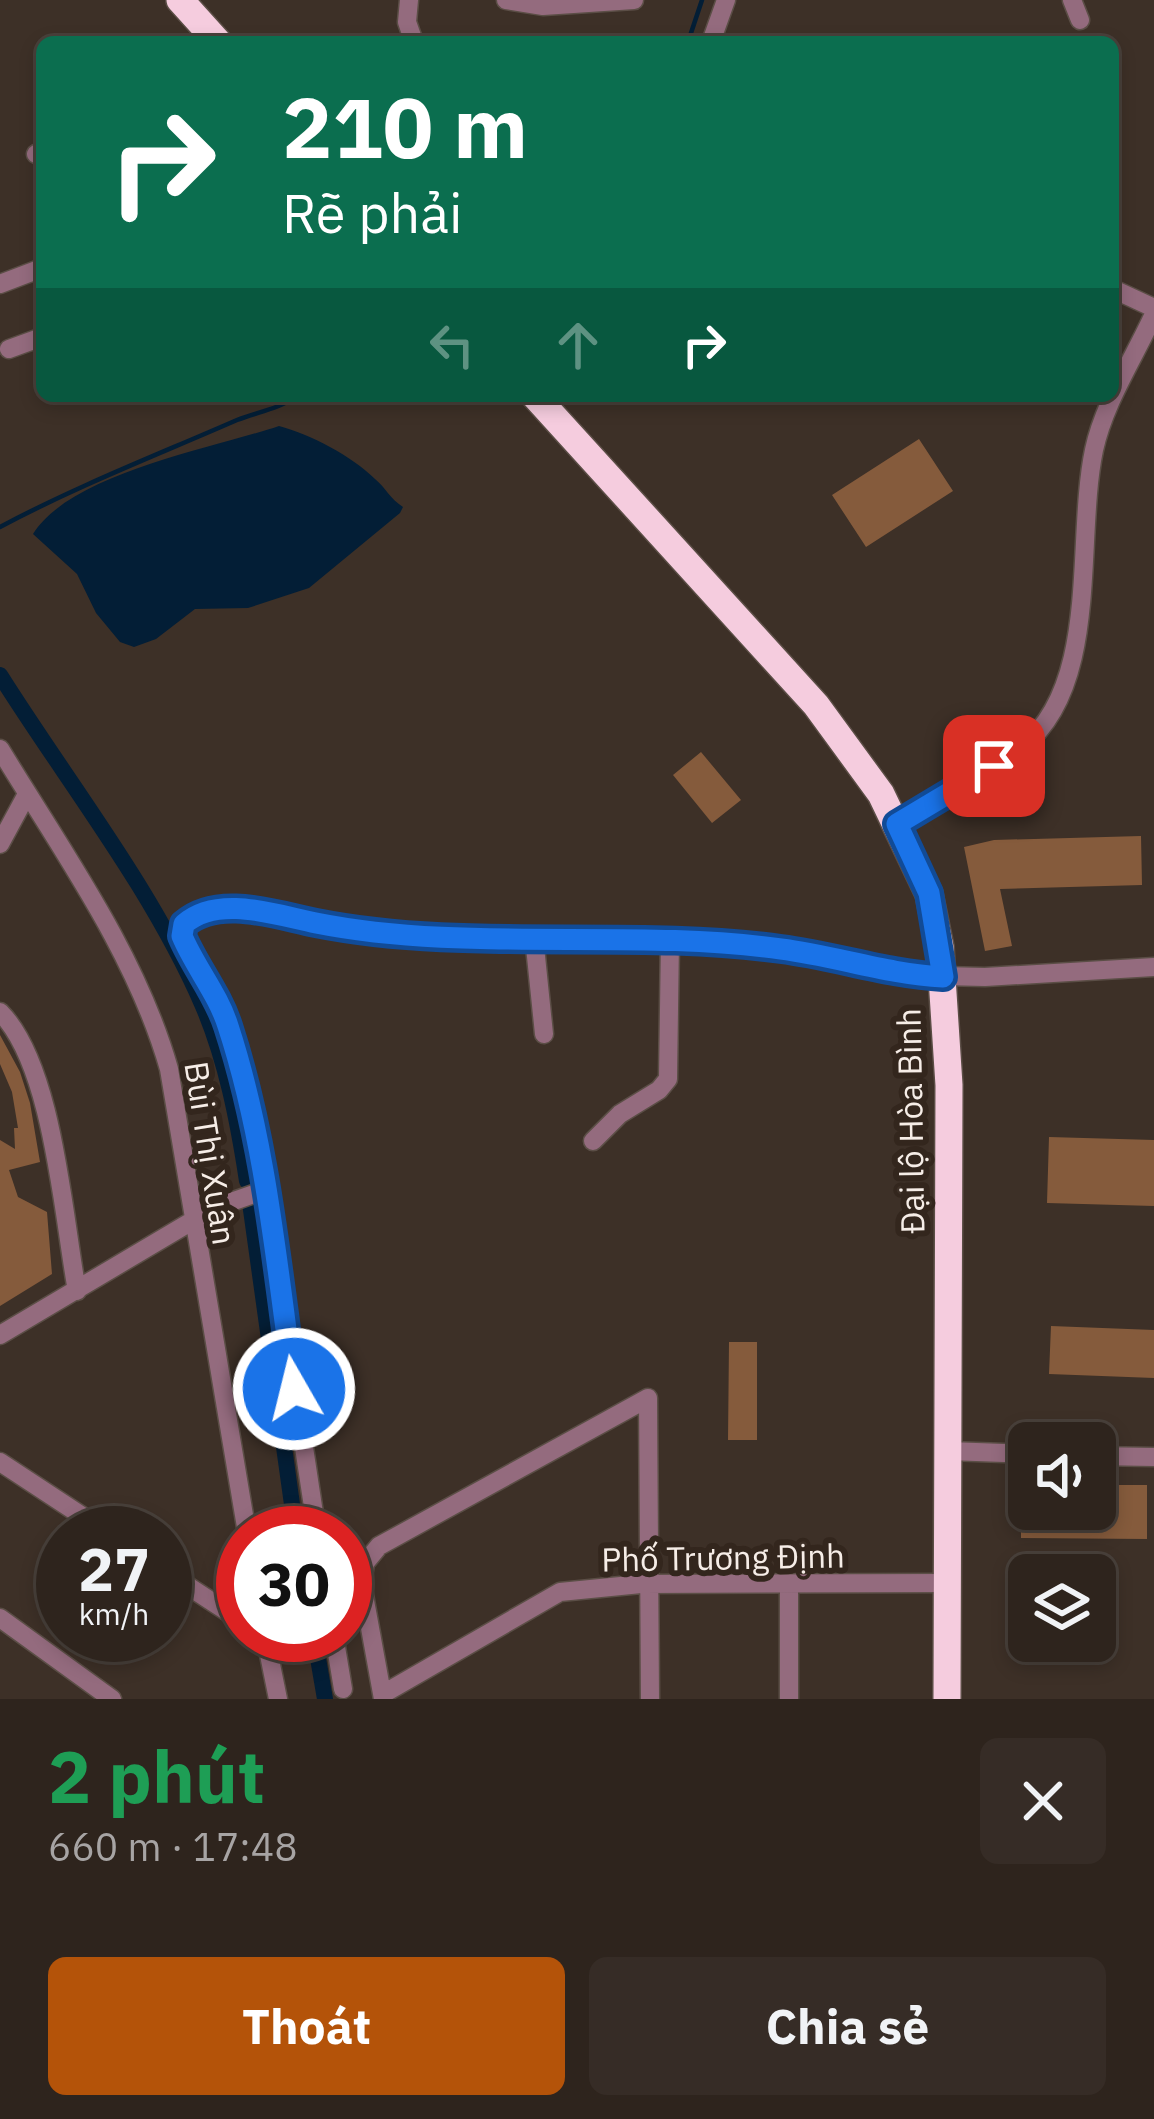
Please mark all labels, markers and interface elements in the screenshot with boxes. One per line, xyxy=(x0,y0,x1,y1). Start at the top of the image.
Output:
text: 210 m xyxy=(282,72,528,181)
icon: right xyxy=(84,84,240,240)
text: Rẽ phải xyxy=(282,178,462,248)
icon: left xyxy=(419,312,485,378)
icon: ahead xyxy=(545,312,611,378)
icon: right xyxy=(671,312,737,378)
pin xyxy=(943,715,1045,817)
icon: arrive xyxy=(961,733,1027,799)
street label: Đại lộ Hòa Bình xyxy=(887,1008,933,1234)
street label: Bùi Thị Xuân xyxy=(175,1058,247,1248)
position arrow xyxy=(231,1326,357,1452)
map controls xyxy=(1008,1422,1116,1662)
button: sound xyxy=(1008,1422,1116,1530)
speed limit sign: 30 xyxy=(216,1506,372,1662)
text: 27 xyxy=(78,1529,150,1608)
street label: Phố Trương Định xyxy=(601,1533,845,1581)
button: layers xyxy=(1008,1554,1116,1662)
text: km/h xyxy=(79,1594,149,1633)
text: 2 phút xyxy=(48,1729,265,1823)
button: close xyxy=(980,1738,1106,1864)
text: 660 m · 17:48 xyxy=(48,1821,298,1872)
button: Thoát xyxy=(48,1957,565,2095)
button: Chia sẻ xyxy=(589,1957,1106,2095)

